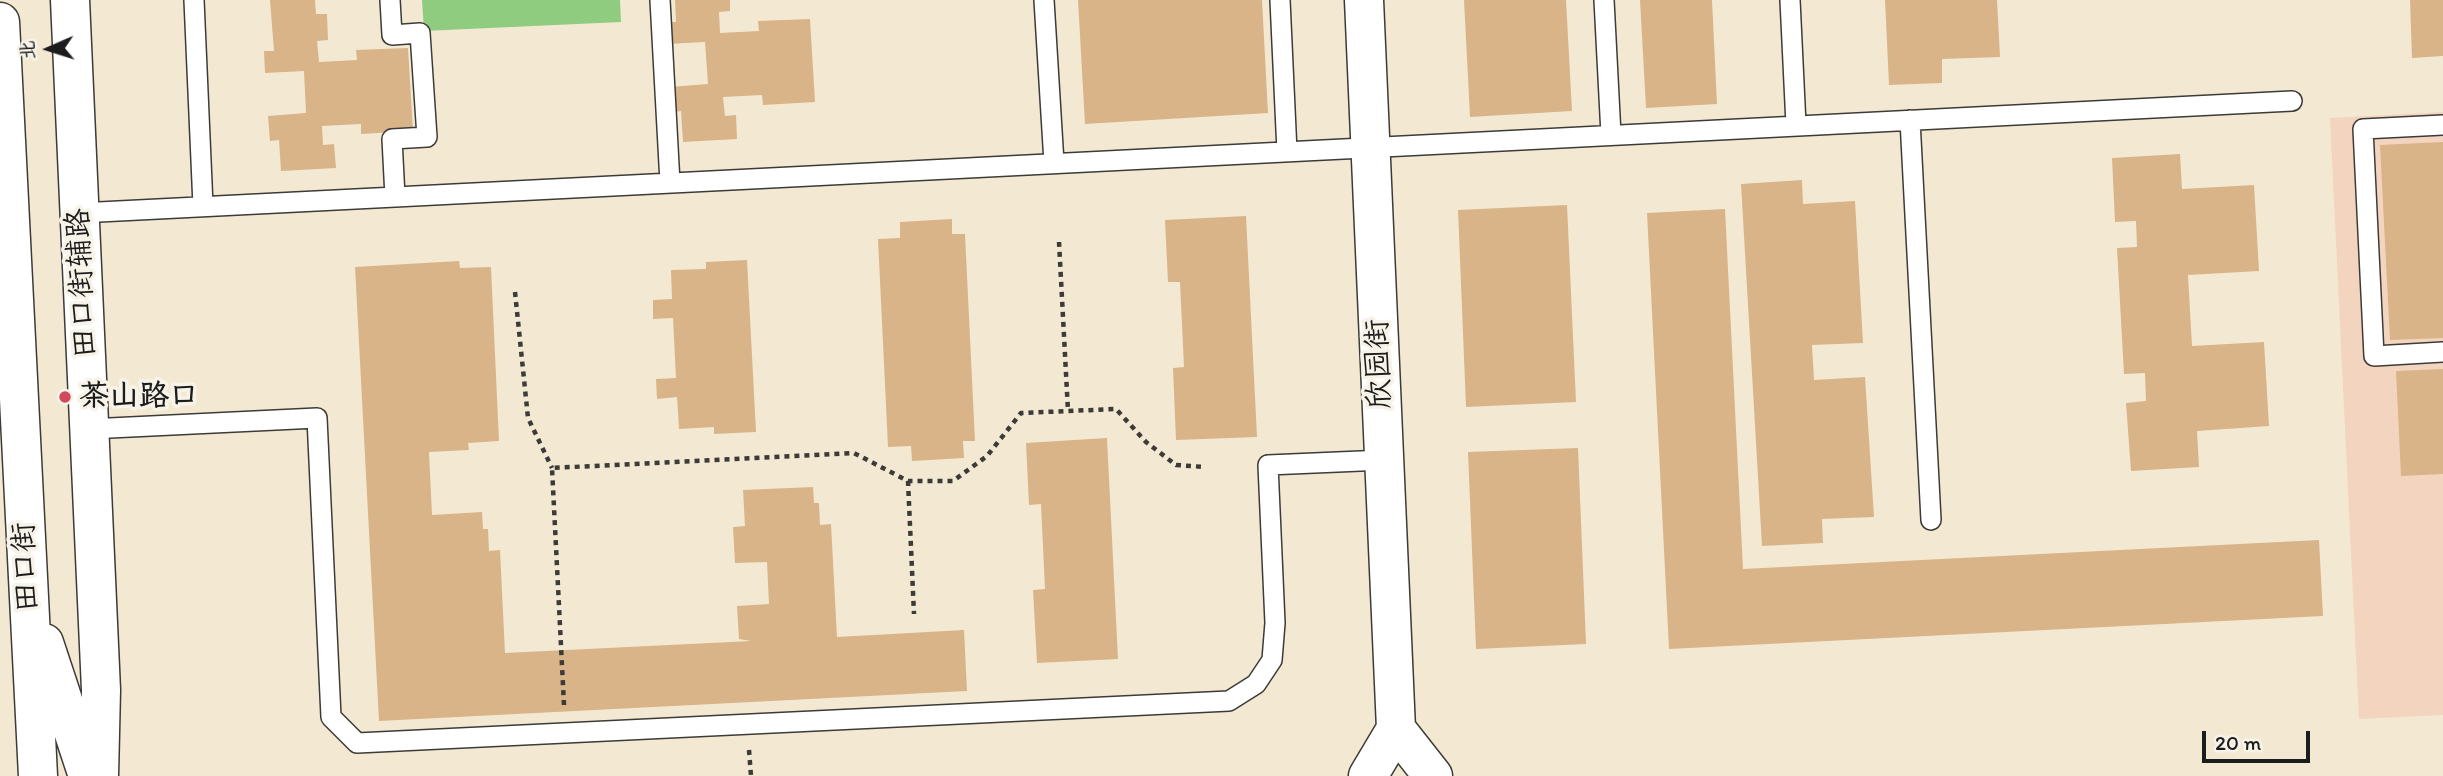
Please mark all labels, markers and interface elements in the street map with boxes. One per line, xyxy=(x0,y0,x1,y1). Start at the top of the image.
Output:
north arrow xyxy=(14,14,84,84)
text: 北 xyxy=(16,40,40,60)
street label: 田口街辅路 xyxy=(61,207,105,359)
street label: 欣园街 xyxy=(1360,318,1400,410)
place label: 茶山路口 xyxy=(79,379,199,415)
marker: 茶山路口 xyxy=(57,389,73,405)
street label: 田口街 xyxy=(7,521,47,613)
scale bar xyxy=(2205,716,2314,760)
text: 20 m xyxy=(2215,730,2261,755)

